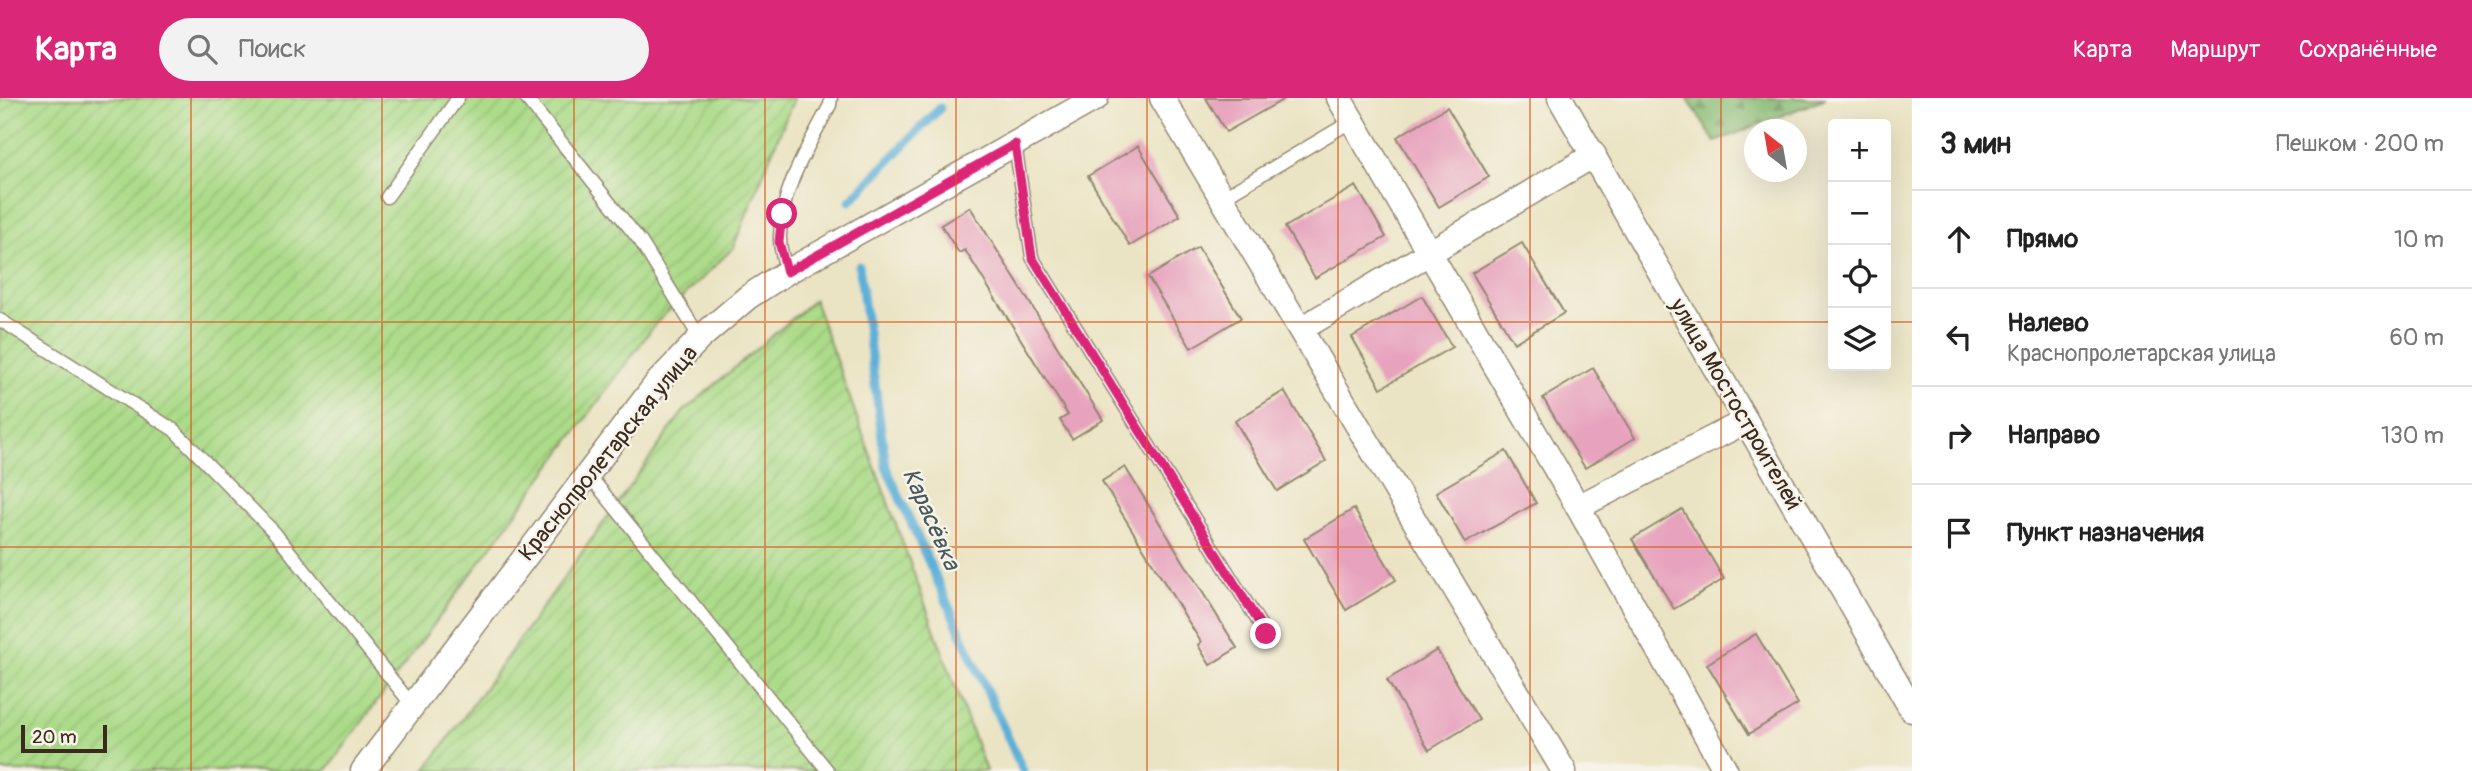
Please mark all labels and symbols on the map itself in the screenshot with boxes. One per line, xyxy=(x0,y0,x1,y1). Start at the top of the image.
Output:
north arrow xyxy=(1744,119,1807,182)
route start xyxy=(766,198,797,229)
street label: улица Мостостроителей xyxy=(1663,292,1809,515)
street label: Краснопролетарская улица xyxy=(512,339,704,567)
water label: Карасёвка xyxy=(896,464,967,576)
route end xyxy=(1250,618,1281,649)
scale bar xyxy=(21,722,107,754)

